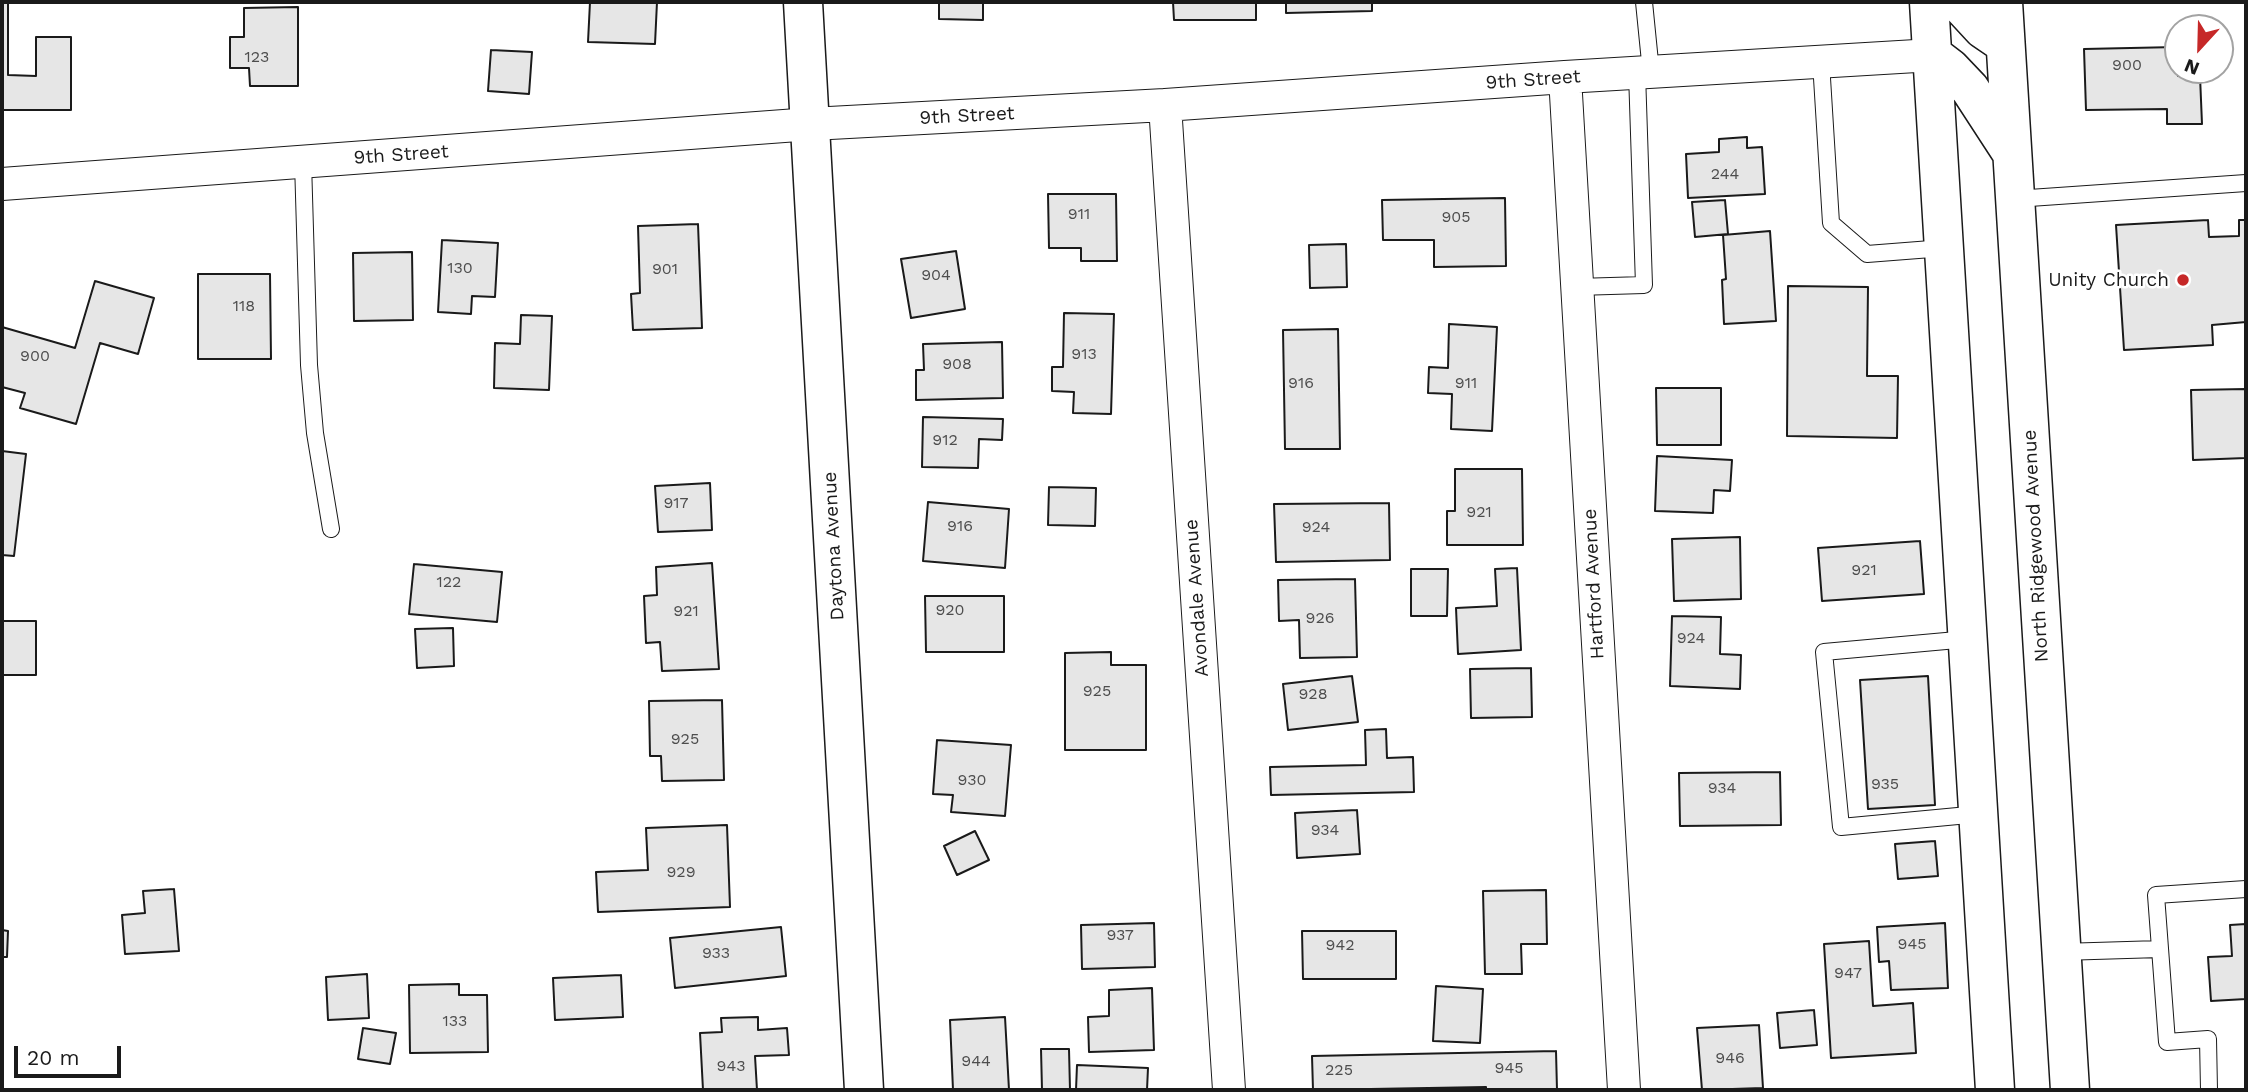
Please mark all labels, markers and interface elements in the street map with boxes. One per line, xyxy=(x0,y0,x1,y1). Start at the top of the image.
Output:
north arrow xyxy=(2164,14,2234,84)
house number: 123 xyxy=(245,47,269,67)
text: N xyxy=(2181,54,2203,80)
house number: 900 xyxy=(2112,55,2142,75)
street label: 9th Street xyxy=(1485,65,1581,95)
street label: 9th Street xyxy=(919,102,1015,130)
street label: 9th Street xyxy=(353,140,449,170)
house number: 244 xyxy=(1711,164,1739,184)
house number: 911 xyxy=(1068,204,1090,224)
house number: 905 xyxy=(1441,207,1471,227)
house number: 130 xyxy=(447,258,473,278)
house number: 901 xyxy=(652,259,678,279)
house number: 904 xyxy=(921,265,951,285)
place label: Unity Church xyxy=(2048,269,2169,291)
marker: Unity Church xyxy=(2175,272,2191,288)
house number: 118 xyxy=(233,296,255,316)
house number: 913 xyxy=(1071,344,1097,364)
house number: 900 xyxy=(20,346,50,366)
house number: 908 xyxy=(942,354,972,374)
house number: 916 xyxy=(1288,373,1314,393)
house number: 911 xyxy=(1455,373,1477,393)
street label: North Ridgewood Avenue xyxy=(2019,429,2053,663)
house number: 912 xyxy=(932,430,958,450)
street label: Daytona Avenue xyxy=(819,471,849,621)
house number: 917 xyxy=(663,493,689,513)
house number: 921 xyxy=(1466,502,1492,522)
street label: Hartford Avenue xyxy=(1579,508,1609,660)
house number: 916 xyxy=(947,516,973,536)
house number: 924 xyxy=(1302,517,1330,537)
street label: Avondale Avenue xyxy=(1180,518,1214,678)
house number: 921 xyxy=(1851,560,1877,580)
house number: 122 xyxy=(437,572,461,592)
house number: 920 xyxy=(935,600,965,620)
house number: 921 xyxy=(673,601,699,621)
house number: 926 xyxy=(1306,608,1334,628)
house number: 924 xyxy=(1677,628,1705,648)
house number: 925 xyxy=(1083,681,1111,701)
house number: 928 xyxy=(1298,684,1328,704)
house number: 925 xyxy=(671,729,699,749)
house number: 930 xyxy=(958,770,986,790)
house number: 935 xyxy=(1871,774,1899,794)
house number: 934 xyxy=(1708,778,1736,798)
house number: 934 xyxy=(1311,820,1339,840)
house number: 929 xyxy=(666,862,696,882)
house number: 937 xyxy=(1106,925,1134,945)
house number: 945 xyxy=(1898,934,1926,954)
house number: 942 xyxy=(1326,935,1354,955)
house number: 933 xyxy=(702,943,730,963)
house number: 947 xyxy=(1834,963,1862,983)
house number: 133 xyxy=(443,1011,467,1031)
scale bar xyxy=(18,1032,124,1076)
text: 20 m xyxy=(27,1045,79,1070)
house number: 946 xyxy=(1715,1048,1745,1068)
house number: 944 xyxy=(961,1051,991,1071)
house number: 943 xyxy=(717,1056,745,1076)
house number: 945 xyxy=(1495,1058,1523,1078)
house number: 225 xyxy=(1325,1060,1353,1080)

